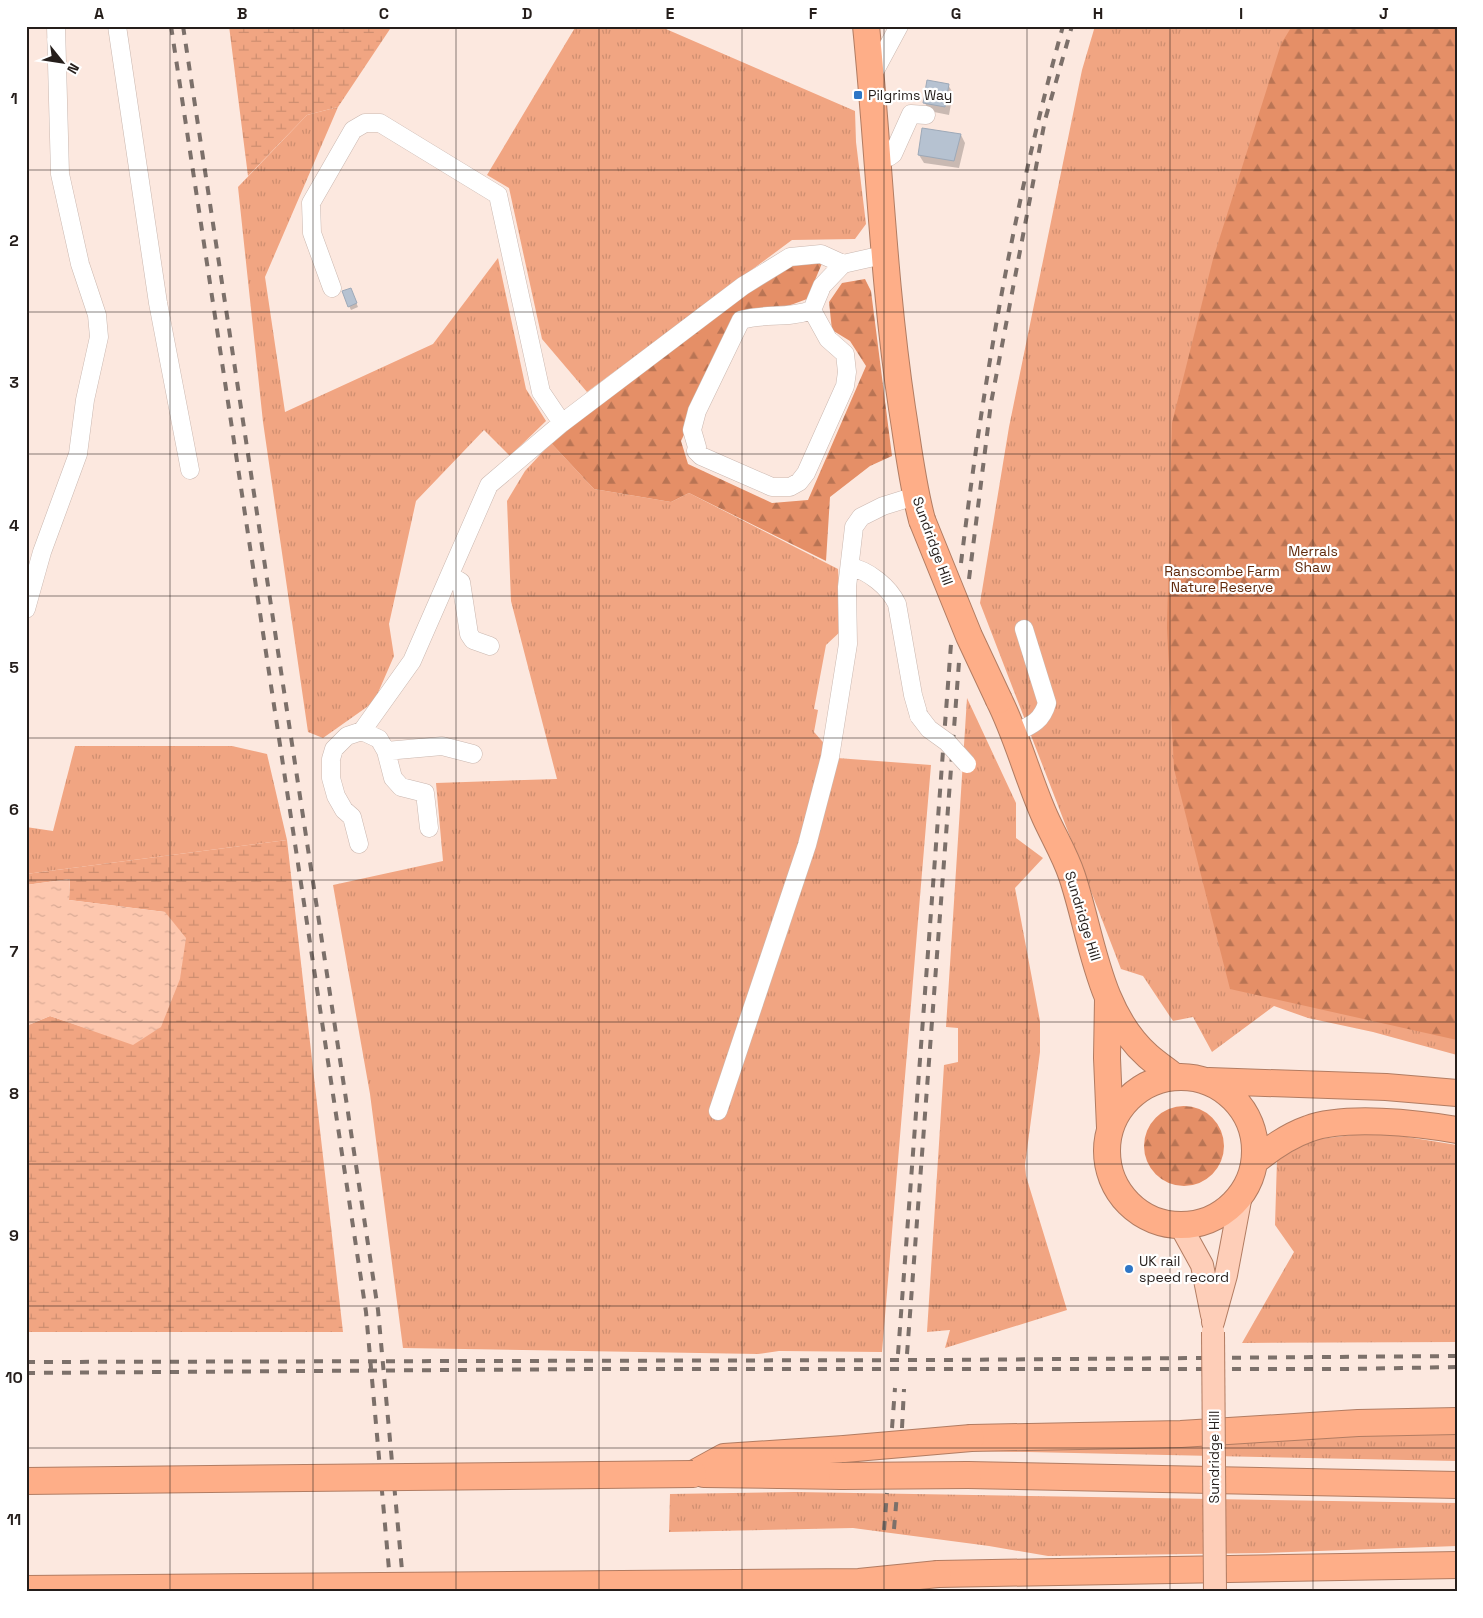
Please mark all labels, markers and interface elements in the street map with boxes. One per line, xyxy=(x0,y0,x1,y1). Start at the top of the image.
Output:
text: A xyxy=(94,3,104,24)
text: B xyxy=(237,3,247,24)
text: C xyxy=(379,3,389,24)
text: D xyxy=(522,3,532,24)
text: E xyxy=(666,3,675,24)
text: F xyxy=(809,3,818,24)
text: G xyxy=(951,3,961,24)
text: H xyxy=(1093,3,1103,24)
text: I xyxy=(1239,3,1243,24)
text: J xyxy=(1379,3,1389,24)
north arrow xyxy=(38,38,88,88)
text: N xyxy=(63,60,83,77)
place label: Pilgrims Way xyxy=(868,86,952,104)
text: 1 xyxy=(10,88,18,109)
marker: Pilgrims Way xyxy=(852,89,864,101)
text: 2 xyxy=(9,230,19,251)
text: 3 xyxy=(9,372,19,393)
street label: Sundridge Hill xyxy=(909,494,957,588)
text: 4 xyxy=(9,515,19,536)
park label: Merrals Shaw xyxy=(1288,542,1338,576)
park label: Ranscombe Farm Nature Reserve xyxy=(1164,562,1280,596)
text: 5 xyxy=(9,657,19,678)
text: 6 xyxy=(9,799,19,820)
street label: Sundridge Hill xyxy=(1061,869,1105,963)
text: 7 xyxy=(10,941,19,962)
text: 8 xyxy=(9,1083,19,1104)
text: 9 xyxy=(9,1225,19,1246)
place label: UK rail speed record xyxy=(1139,1252,1229,1286)
marker: UK rail speed record xyxy=(1123,1263,1135,1275)
text: 10 xyxy=(5,1367,23,1388)
street label: Sundridge Hill xyxy=(1205,1411,1223,1503)
text: 11 xyxy=(7,1509,21,1530)

